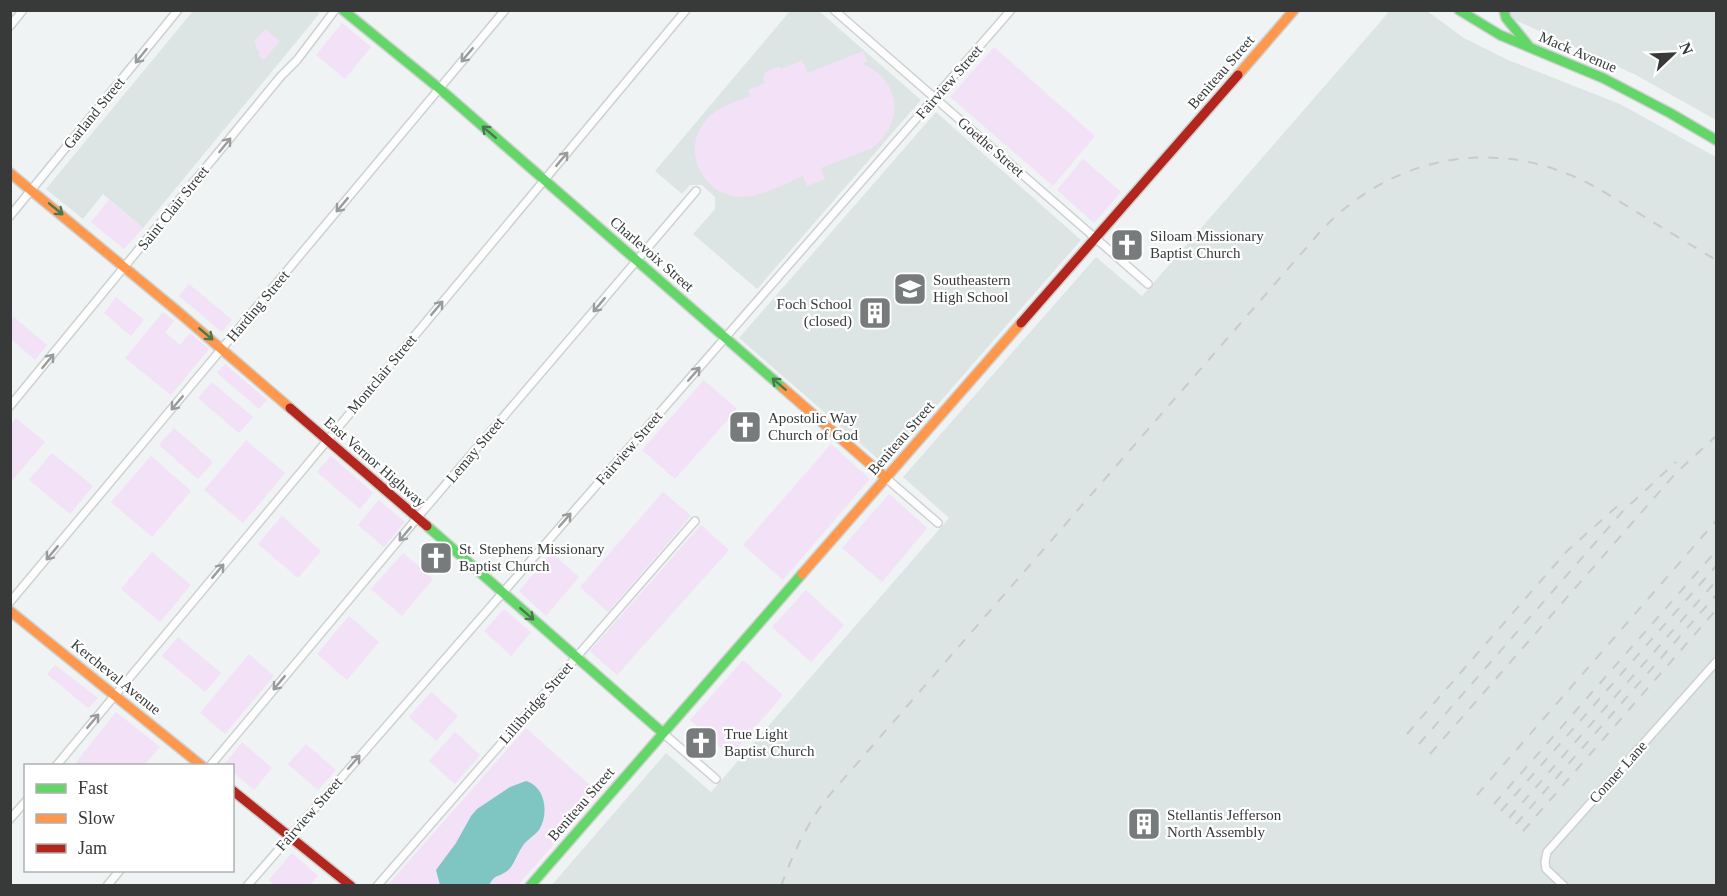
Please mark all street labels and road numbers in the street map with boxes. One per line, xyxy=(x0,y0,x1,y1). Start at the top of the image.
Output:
street label: Mack Avenue xyxy=(1537,28,1619,76)
street label: Beniteau Street xyxy=(1185,31,1258,112)
street label: Fairview Street xyxy=(913,41,986,122)
street label: Garland Street xyxy=(60,73,128,152)
street label: Goethe Street xyxy=(955,114,1028,180)
street label: Saint Clair Street xyxy=(134,162,212,253)
street label: Charlevoix Street xyxy=(607,213,698,295)
street label: Harding Street xyxy=(224,267,293,345)
street label: Montclair Street xyxy=(344,331,420,417)
street label: Beniteau Street xyxy=(865,397,938,478)
street label: Fairview Street xyxy=(593,407,666,488)
street label: Lemay Street xyxy=(443,413,507,486)
street label: East Vernor Highway xyxy=(321,414,429,511)
street label: Kercheval Avenue xyxy=(68,636,164,718)
street label: Lillibridge Street xyxy=(496,658,576,747)
street label: Conner Lane xyxy=(1586,737,1650,806)
street label: Beniteau Street xyxy=(545,763,618,844)
street label: Fairview Street xyxy=(273,773,346,854)

